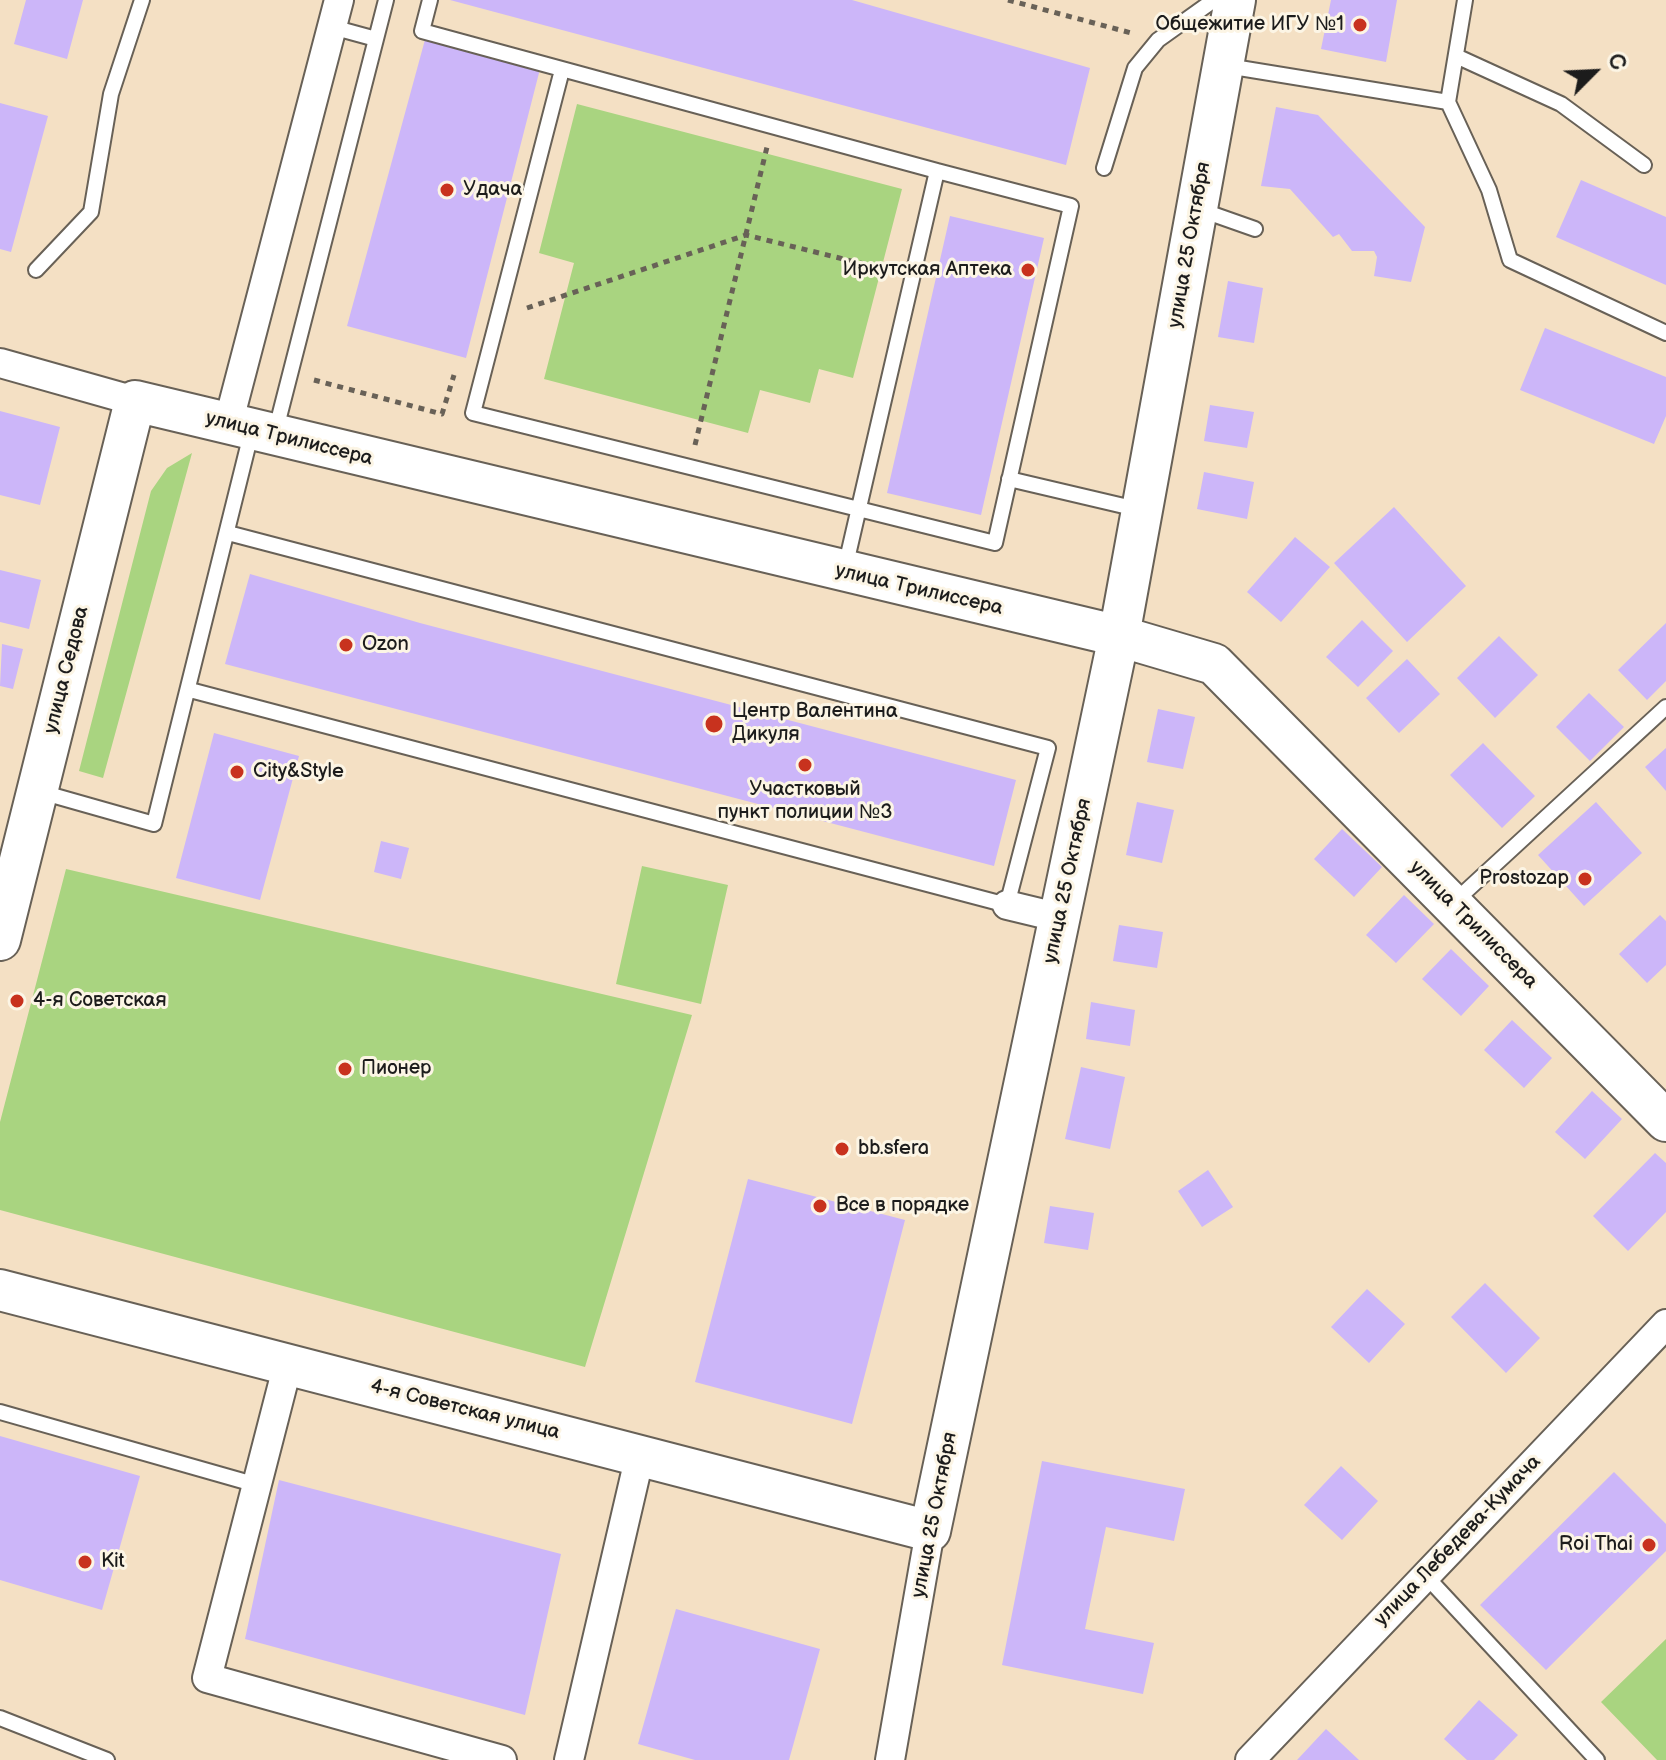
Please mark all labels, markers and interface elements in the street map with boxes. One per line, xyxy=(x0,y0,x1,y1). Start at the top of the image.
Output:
place label: Общежитие ИГУ №1 xyxy=(1156,13,1344,37)
marker: Общежитие ИГУ №1 xyxy=(1351,16,1369,34)
north arrow xyxy=(1554,32,1634,112)
text: С xyxy=(1601,50,1632,75)
street label: улица 25 Октября xyxy=(1164,160,1216,330)
place label: Удача xyxy=(463,178,522,202)
marker: Удача xyxy=(438,181,456,199)
place label: Иркутская Аптека xyxy=(842,258,1012,282)
marker: Иркутская Аптека xyxy=(1019,261,1037,279)
street label: улица Трилиссера xyxy=(203,407,375,471)
street label: улица Трилиссера xyxy=(833,559,1005,621)
street label: улица Седова xyxy=(40,604,94,736)
place label: Ozon xyxy=(362,633,409,657)
marker: Ozon xyxy=(337,636,355,654)
place label: Центр Валентина Дикуля xyxy=(732,700,898,747)
marker: Центр Валентина Дикуля xyxy=(703,713,725,735)
marker: Участковый пункт полиции №3 xyxy=(796,756,814,774)
place label: City&Style xyxy=(253,760,344,784)
marker: City&Style xyxy=(228,763,246,781)
place label: Участковый пункт полиции №3 xyxy=(717,778,893,825)
street label: улица 25 Октября xyxy=(1039,796,1097,966)
street label: улица Трилиссера xyxy=(1404,856,1542,994)
place label: Prostozap xyxy=(1479,867,1569,891)
marker: Prostozap xyxy=(1576,870,1594,888)
place label: 4-я Советская xyxy=(33,989,167,1013)
marker: 4-я Советская xyxy=(8,992,26,1010)
place label: Пионер xyxy=(361,1057,431,1081)
marker: Пионер xyxy=(336,1060,354,1078)
place label: bb.sfera xyxy=(858,1137,929,1161)
marker: bb.sfera xyxy=(833,1140,851,1158)
place label: Все в порядке xyxy=(836,1194,969,1218)
marker: Все в порядке xyxy=(811,1197,829,1215)
street label: 4-я Советская улица xyxy=(368,1375,562,1445)
street label: улица 25 Октября xyxy=(907,1430,963,1600)
street label: улица Лебедева-Кумача xyxy=(1370,1450,1546,1632)
place label: Roi Thai xyxy=(1559,1533,1633,1557)
marker: Roi Thai xyxy=(1640,1536,1658,1554)
place label: Kit xyxy=(101,1550,125,1574)
marker: Kit xyxy=(76,1553,94,1571)

